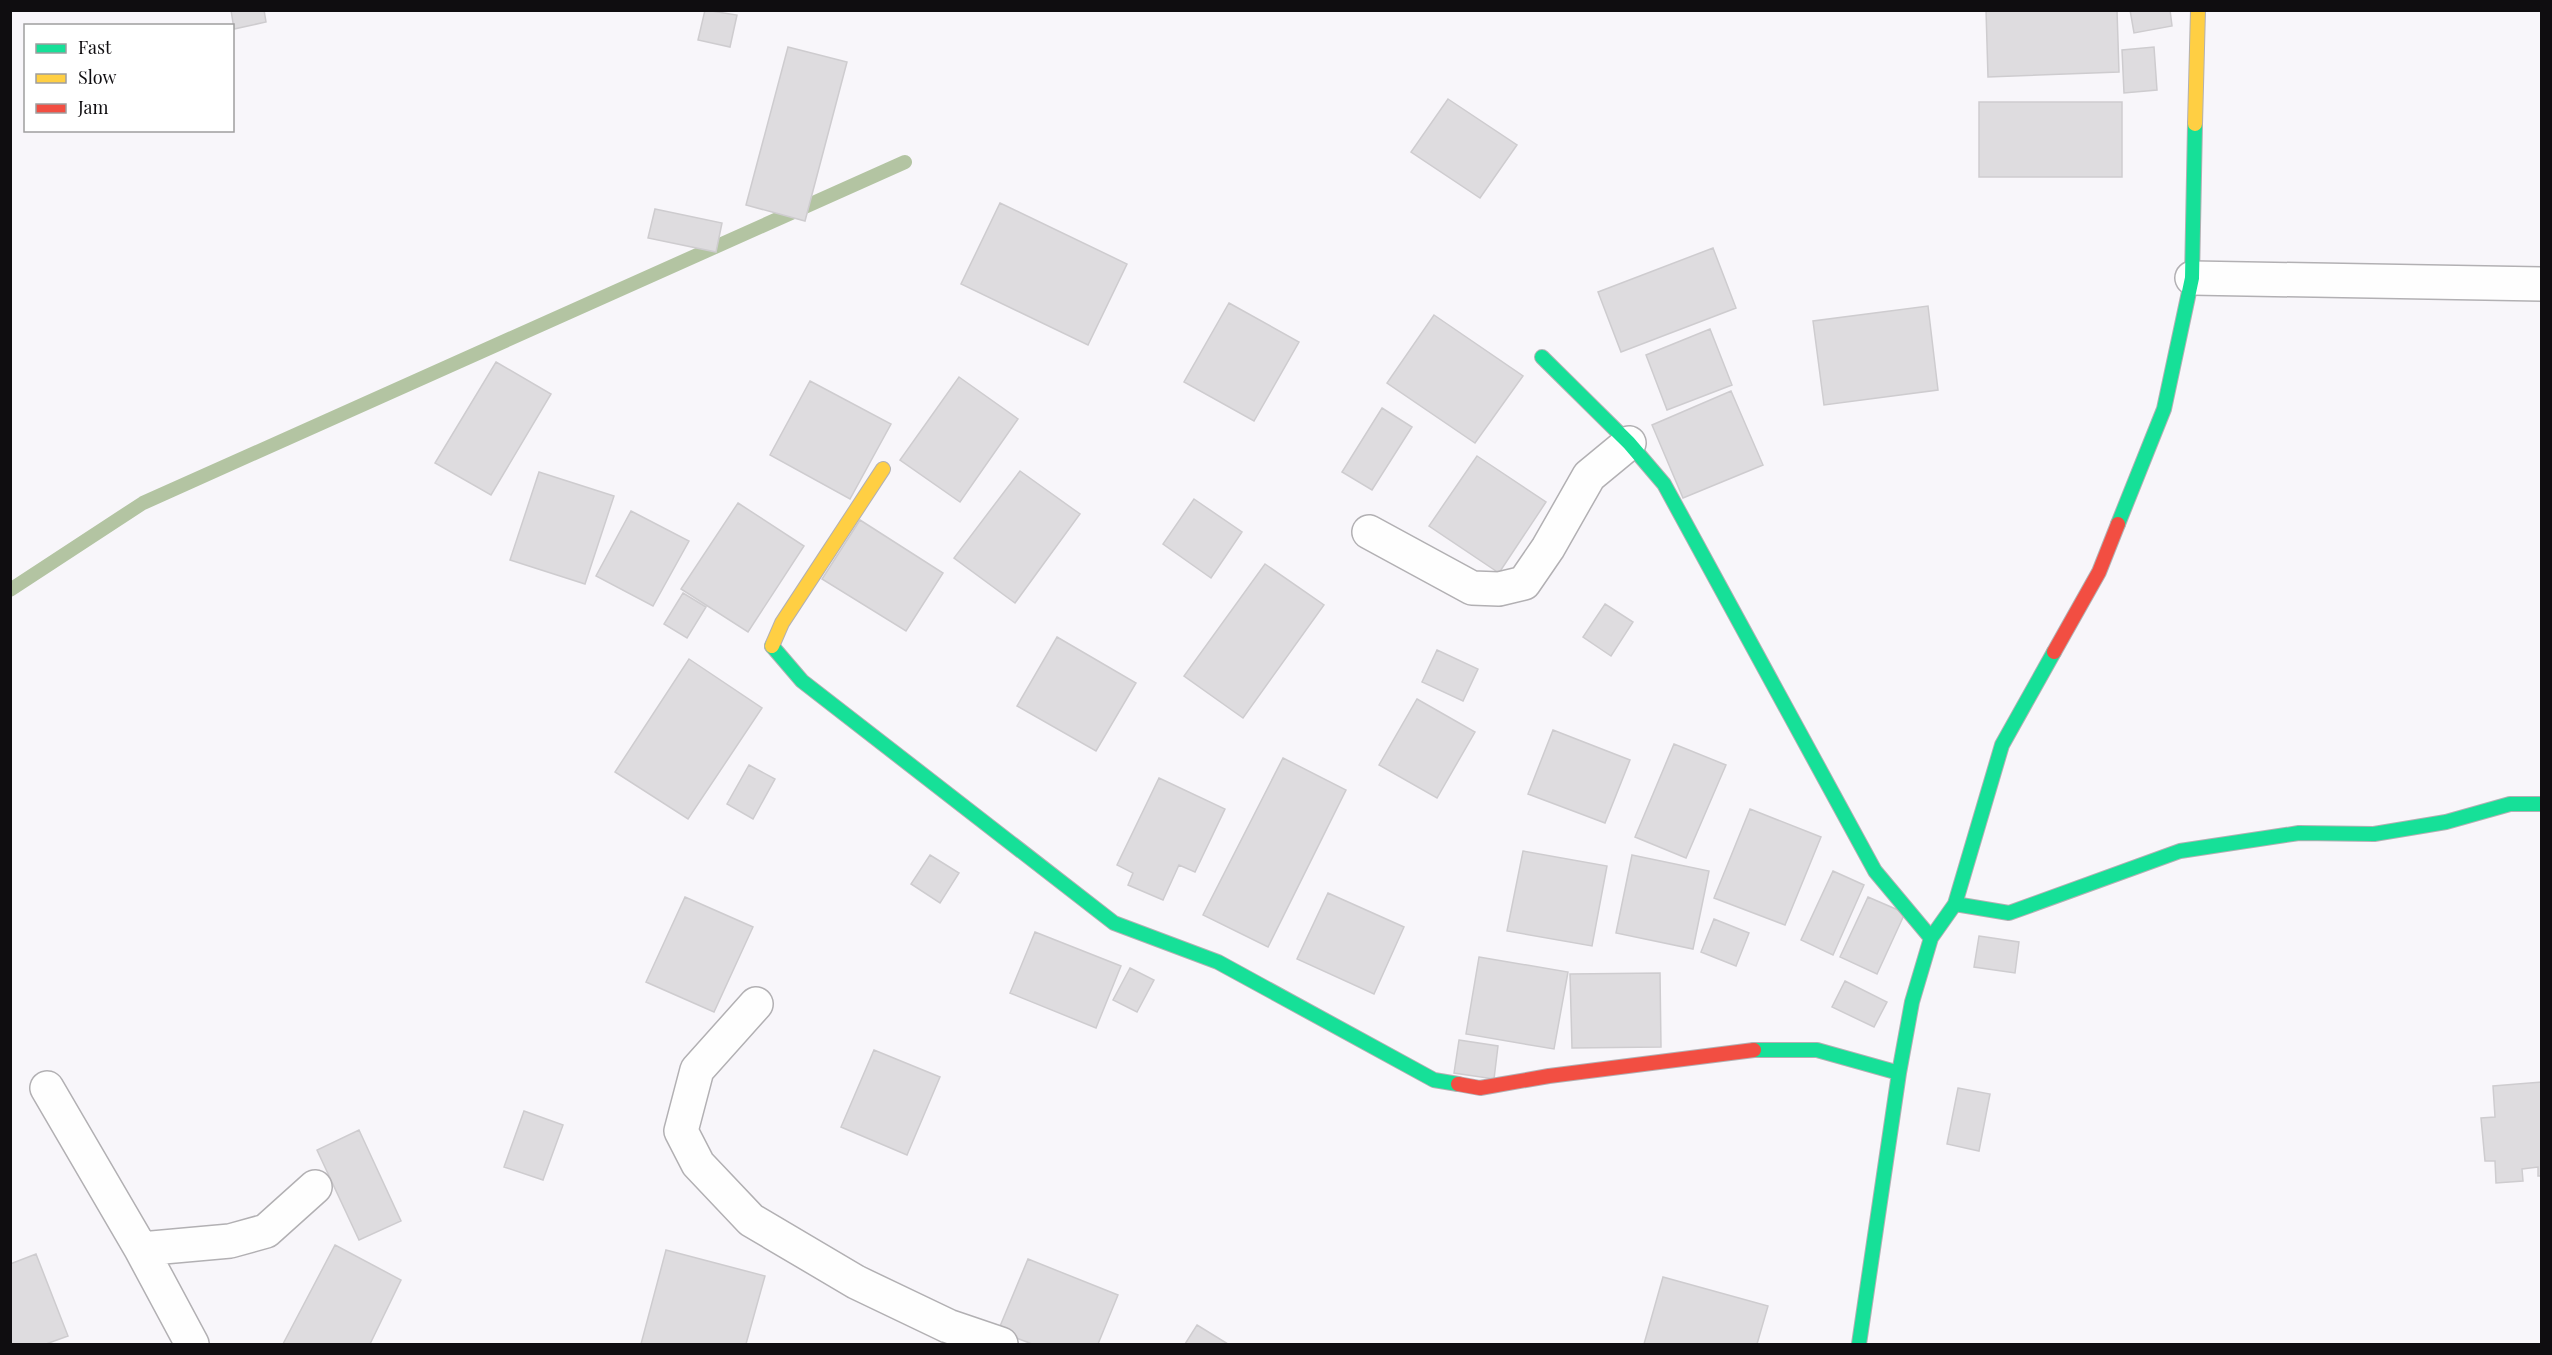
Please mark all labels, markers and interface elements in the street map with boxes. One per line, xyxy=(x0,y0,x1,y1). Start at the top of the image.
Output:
legend xyxy=(24,24,234,132)
text: Fast xyxy=(78,35,112,59)
text: Slow xyxy=(78,65,116,89)
text: Jam xyxy=(77,95,108,119)

